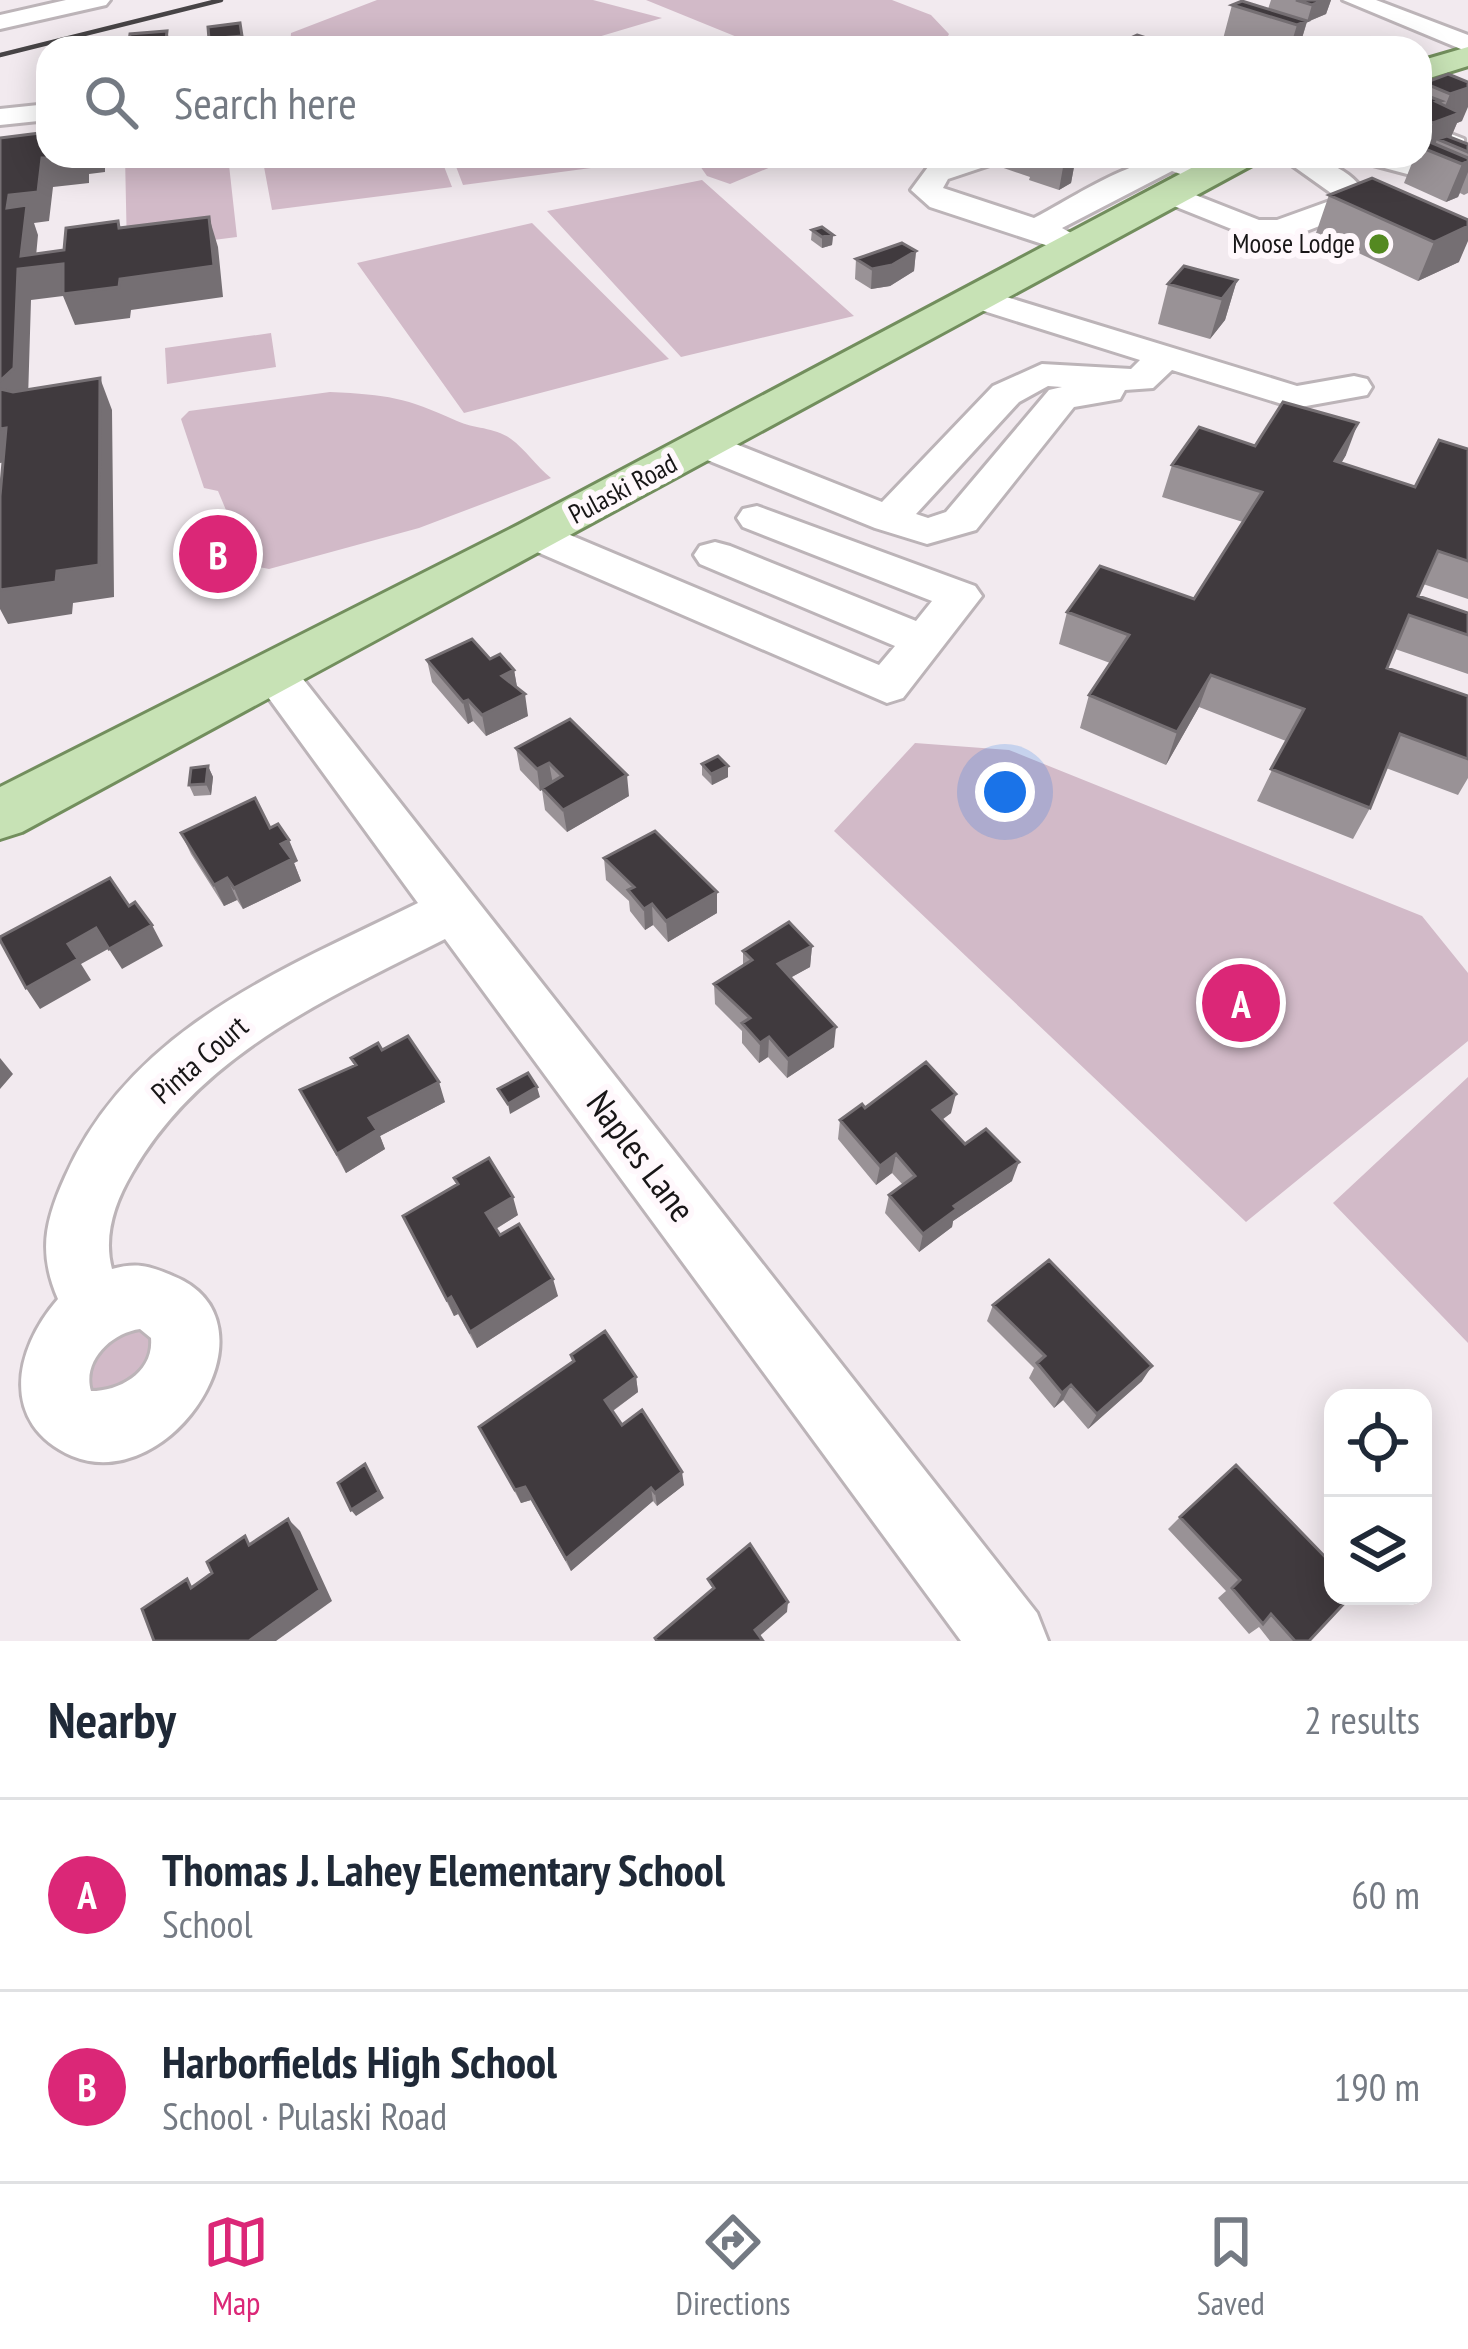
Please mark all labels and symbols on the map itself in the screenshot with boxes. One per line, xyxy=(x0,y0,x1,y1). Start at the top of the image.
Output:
place label: Moose Lodge xyxy=(1232,226,1355,260)
marker: Moose Lodge xyxy=(1366,231,1392,257)
street label: Pulaski Road xyxy=(563,446,682,531)
pin: B xyxy=(179,509,257,599)
your location xyxy=(975,762,1035,822)
pin: A xyxy=(1202,958,1280,1048)
street label: Pinta Court xyxy=(142,1006,256,1112)
street label: Naples Lane xyxy=(577,1081,706,1231)

